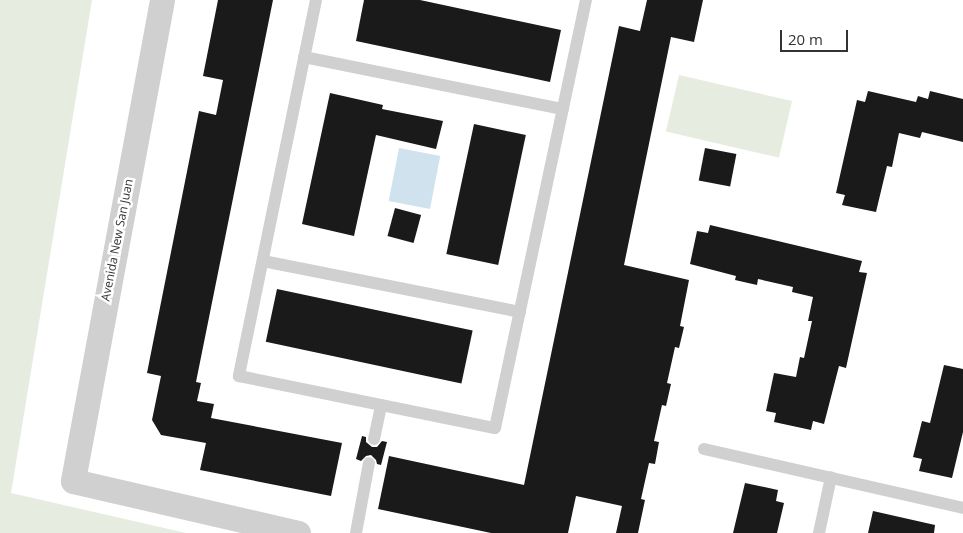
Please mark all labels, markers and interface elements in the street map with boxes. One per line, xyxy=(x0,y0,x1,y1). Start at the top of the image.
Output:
scale bar xyxy=(783,20,850,52)
text: 20 m xyxy=(788,29,823,49)
street label: Avenida New San Juan xyxy=(98,178,136,302)

